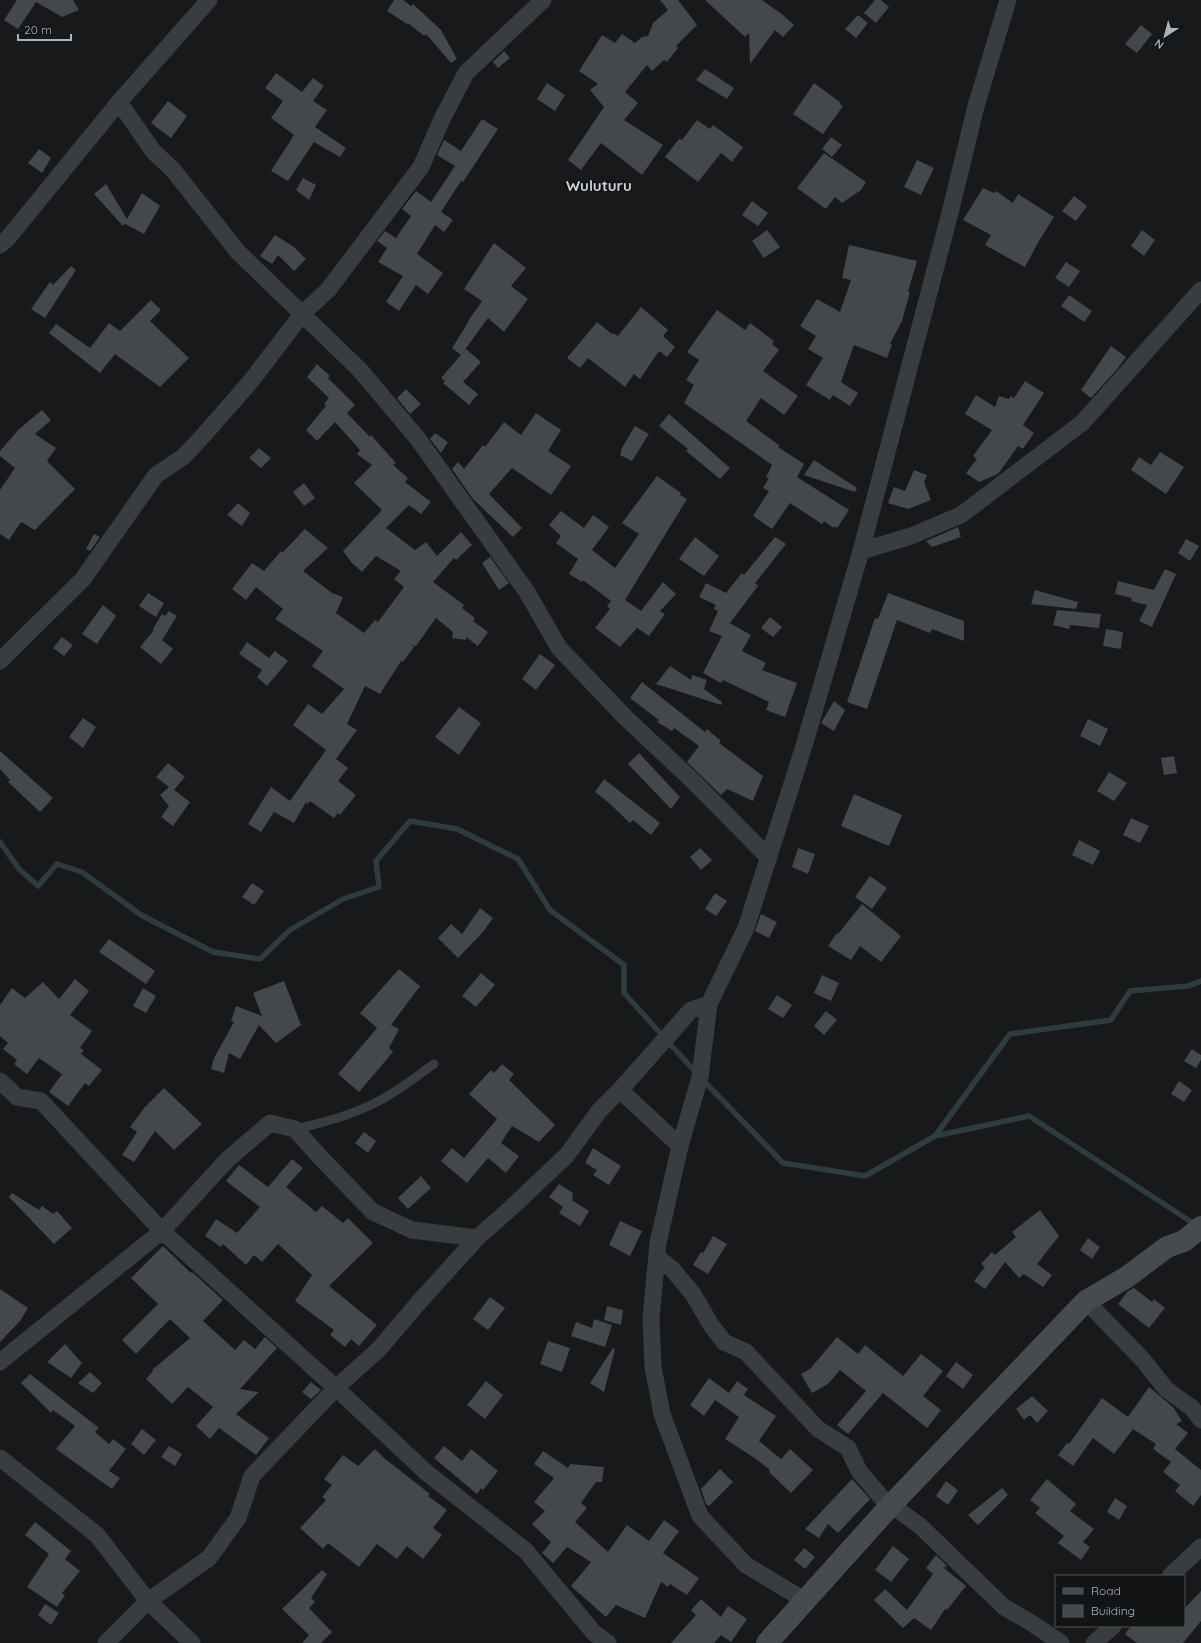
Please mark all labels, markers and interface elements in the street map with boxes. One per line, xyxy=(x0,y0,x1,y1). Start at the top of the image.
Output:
scale bar xyxy=(18,16,71,42)
north arrow xyxy=(1145,16,1185,56)
text: 20 m xyxy=(24,22,52,37)
text: N xyxy=(1152,36,1167,52)
district label: Wuluturu xyxy=(566,176,632,195)
legend xyxy=(1055,1575,1185,1627)
text: Road xyxy=(1091,1583,1121,1598)
text: Building xyxy=(1091,1603,1135,1618)

